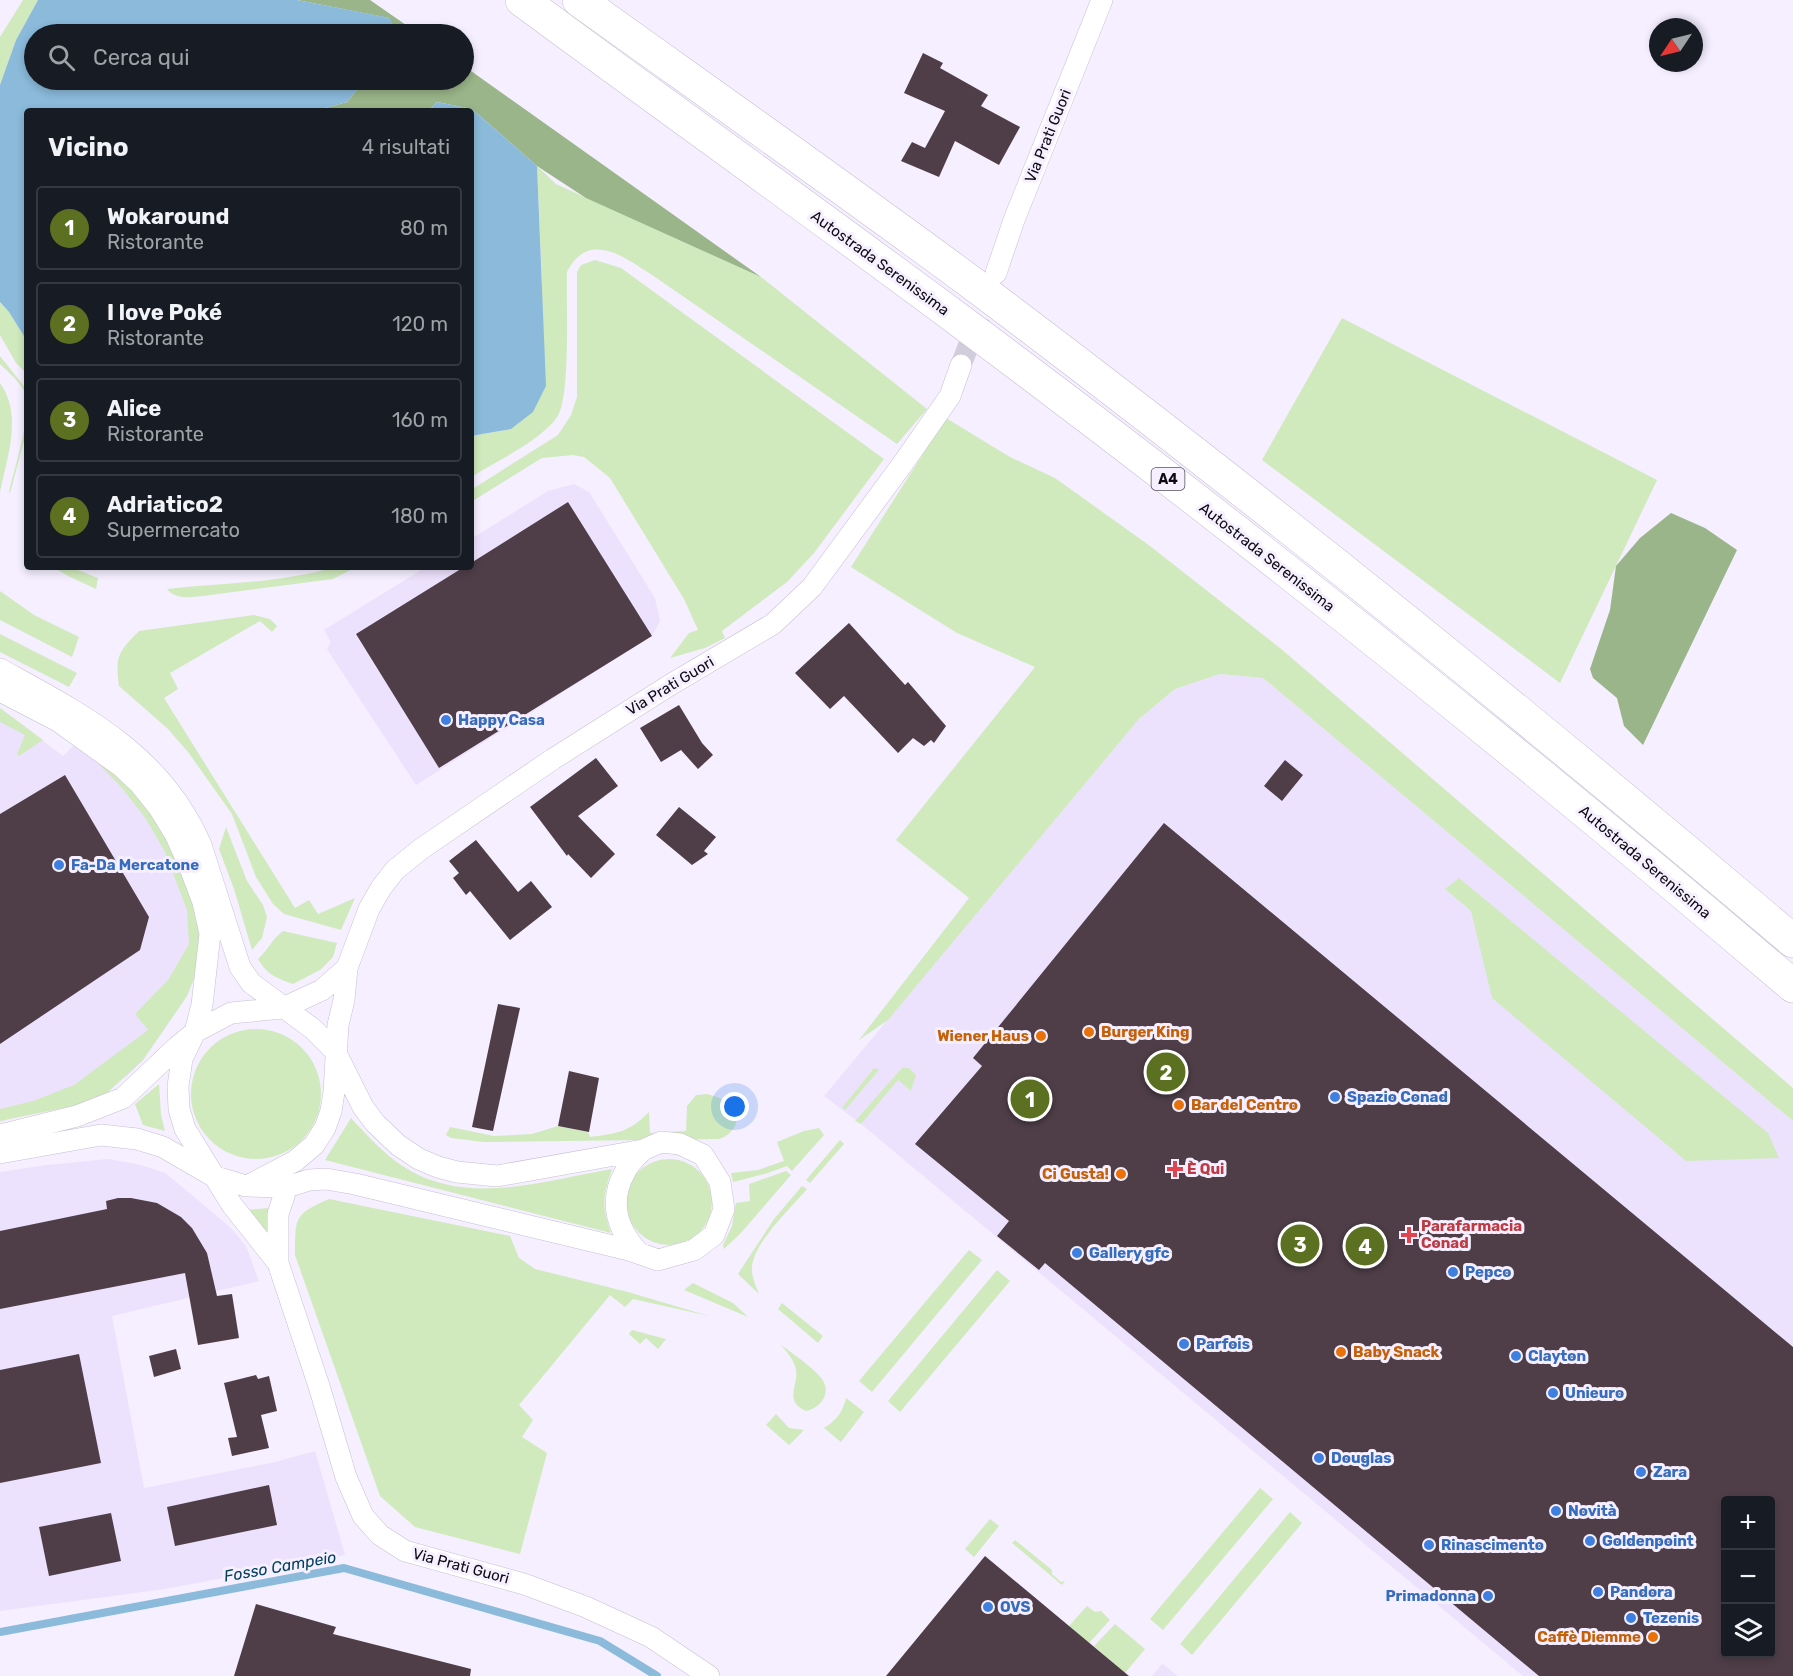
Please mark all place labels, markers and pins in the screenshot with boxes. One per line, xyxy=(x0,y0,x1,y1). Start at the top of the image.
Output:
place label: Happy Casa xyxy=(458,711,545,729)
marker: Happy Casa xyxy=(439,713,453,727)
place label: Fa-Da Mercatone xyxy=(71,856,199,874)
marker: Fa-Da Mercatone xyxy=(52,858,66,872)
place label: Burger King xyxy=(1101,1023,1189,1041)
marker: Burger King xyxy=(1082,1025,1096,1039)
place label: Wiener Haus xyxy=(937,1027,1029,1045)
marker: Wiener Haus xyxy=(1034,1029,1048,1043)
pin: 2 xyxy=(1146,1050,1186,1094)
pin: 1 xyxy=(1010,1076,1050,1122)
place label: Spazio Conad xyxy=(1347,1088,1448,1106)
marker: Spazio Conad xyxy=(1328,1090,1342,1104)
place label: Bar del Centro xyxy=(1191,1096,1298,1114)
marker: Bar del Centro xyxy=(1172,1098,1186,1112)
place label: È Qui xyxy=(1187,1160,1224,1178)
marker: È Qui xyxy=(1168,1162,1182,1176)
place label: Ci Gusta! xyxy=(1042,1165,1109,1183)
marker: Ci Gusta! xyxy=(1114,1167,1128,1181)
place label: Parafarmacia Conad xyxy=(1421,1217,1522,1252)
pin: 3 xyxy=(1280,1222,1320,1266)
pin: 4 xyxy=(1346,1224,1384,1268)
marker: Parafarmacia Conad xyxy=(1402,1228,1416,1242)
place label: Gallery gfc xyxy=(1089,1244,1170,1262)
marker: Gallery gfc xyxy=(1070,1246,1084,1260)
place label: Pepco xyxy=(1465,1263,1511,1281)
marker: Pepco xyxy=(1446,1265,1460,1279)
place label: Parfois xyxy=(1196,1335,1250,1353)
marker: Parfois xyxy=(1177,1337,1191,1351)
place label: Baby Snack xyxy=(1353,1343,1440,1361)
marker: Baby Snack xyxy=(1334,1345,1348,1359)
place label: Clayton xyxy=(1528,1347,1586,1365)
marker: Clayton xyxy=(1509,1349,1523,1363)
place label: Unieuro xyxy=(1565,1384,1624,1402)
marker: Unieuro xyxy=(1546,1386,1560,1400)
place label: Douglas xyxy=(1331,1449,1391,1467)
marker: Douglas xyxy=(1312,1451,1326,1465)
place label: Zara xyxy=(1653,1463,1687,1481)
marker: Zara xyxy=(1634,1465,1648,1479)
place label: Novità xyxy=(1568,1502,1617,1520)
marker: Novità xyxy=(1549,1504,1563,1518)
place label: Goldenpoint xyxy=(1602,1532,1694,1550)
marker: Goldenpoint xyxy=(1583,1534,1597,1548)
place label: Rinascimento xyxy=(1441,1536,1544,1554)
marker: Rinascimento xyxy=(1422,1538,1436,1552)
place label: Pandora xyxy=(1610,1583,1673,1601)
marker: Pandora xyxy=(1591,1585,1605,1599)
place label: Primadonna xyxy=(1385,1587,1476,1605)
marker: Primadonna xyxy=(1481,1589,1495,1603)
place label: OVS xyxy=(1000,1598,1030,1616)
marker: OVS xyxy=(981,1600,995,1614)
place label: Tezenis xyxy=(1643,1609,1699,1627)
marker: Tezenis xyxy=(1624,1611,1638,1625)
place label: Caffè Diemme xyxy=(1537,1628,1641,1646)
marker: Caffè Diemme xyxy=(1646,1630,1660,1644)

